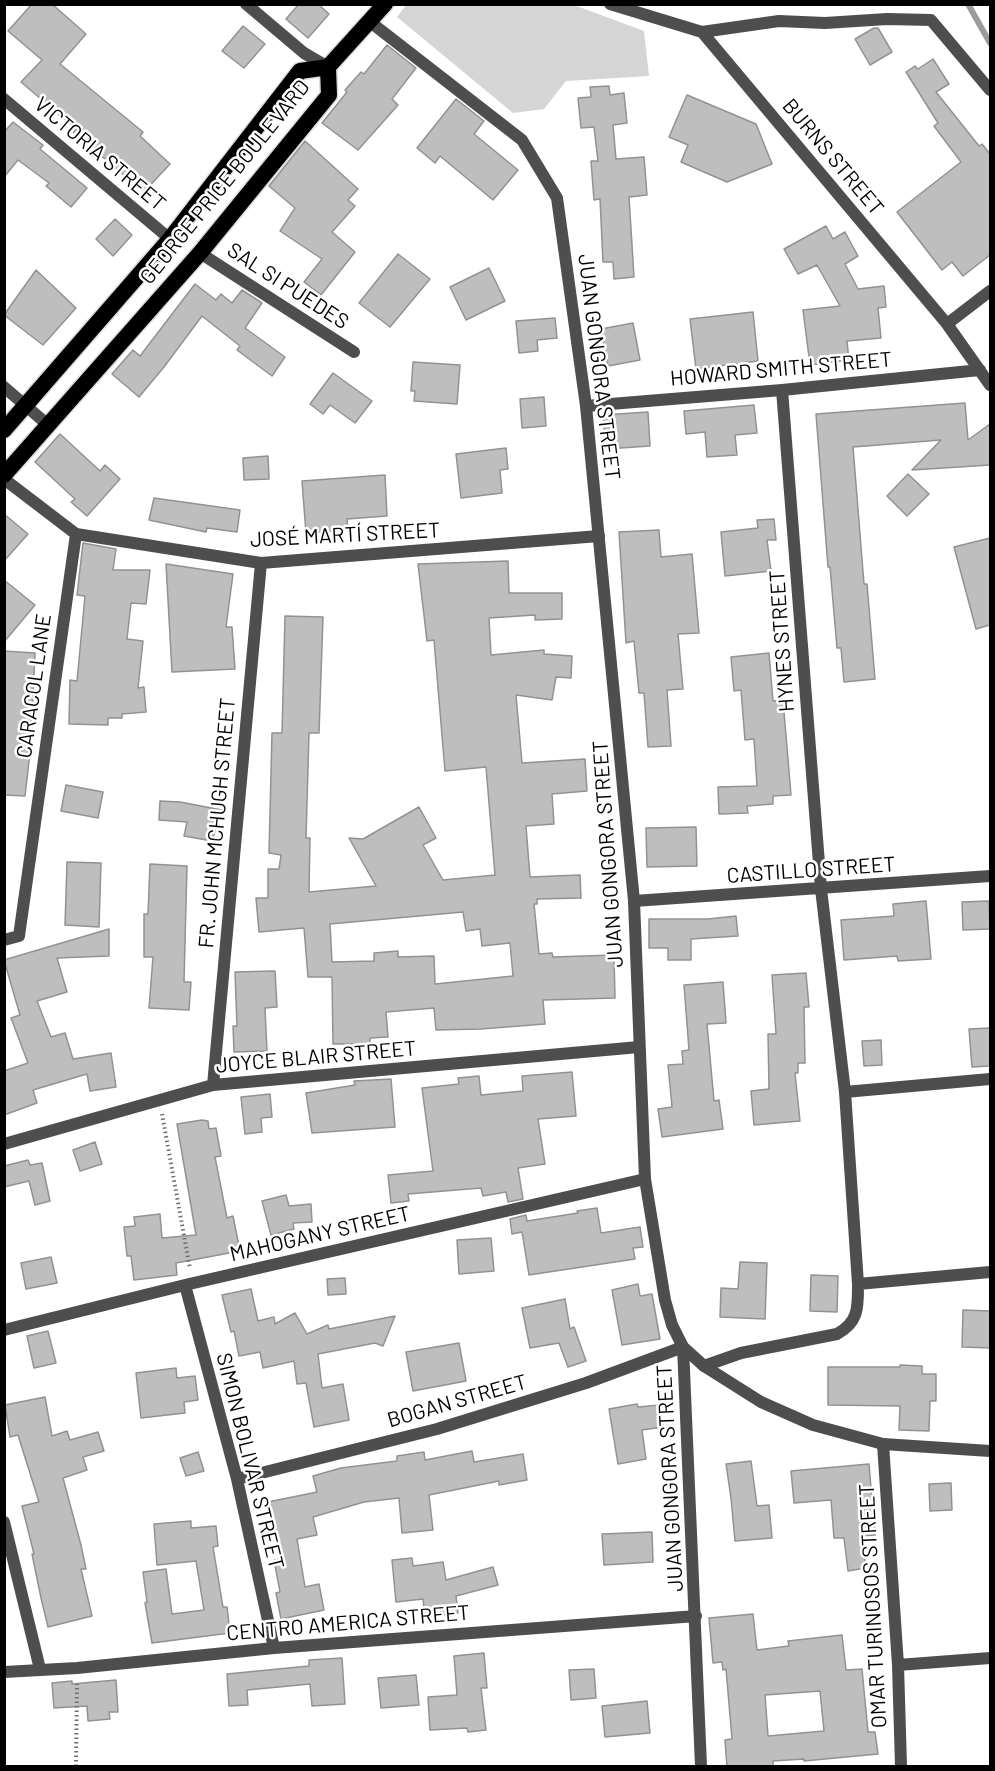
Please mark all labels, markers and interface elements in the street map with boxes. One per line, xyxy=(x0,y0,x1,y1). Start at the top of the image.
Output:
street label: GEORGE PRICE BOULEVARD xyxy=(135,75,315,289)
street label: VICTORIA STREET xyxy=(29,92,171,216)
street label: BURNS STREET xyxy=(777,94,889,220)
street label: SAL SI PUEDES xyxy=(223,237,353,335)
street label: JUAN GONGORA STREET xyxy=(573,253,625,481)
street label: HOWARD SMITH STREET xyxy=(669,347,893,391)
street label: JOSÉ MARTÍ STREET xyxy=(249,517,441,553)
street label: HYNES STREET xyxy=(764,569,800,713)
street label: CARACOL LANE xyxy=(11,612,57,760)
street label: FR. JOHN MCHUGH STREET xyxy=(193,697,241,949)
street label: JUAN GONGORA STREET xyxy=(588,740,628,968)
street label: CASTILLO STREET xyxy=(726,852,896,888)
street label: JOYCE BLAIR STREET xyxy=(215,1036,417,1078)
street label: MAHOGANY STREET xyxy=(227,1201,413,1267)
street label: SIMON BOLIVAR STREET xyxy=(211,1350,289,1572)
street label: JUAN GONGORA STREET xyxy=(651,1364,689,1592)
street label: BOGAN STREET xyxy=(384,1369,530,1433)
street label: OMAR TURINOSOS STREET xyxy=(854,1483,892,1729)
street label: CENTRO AMERICA STREET xyxy=(225,1600,471,1646)

